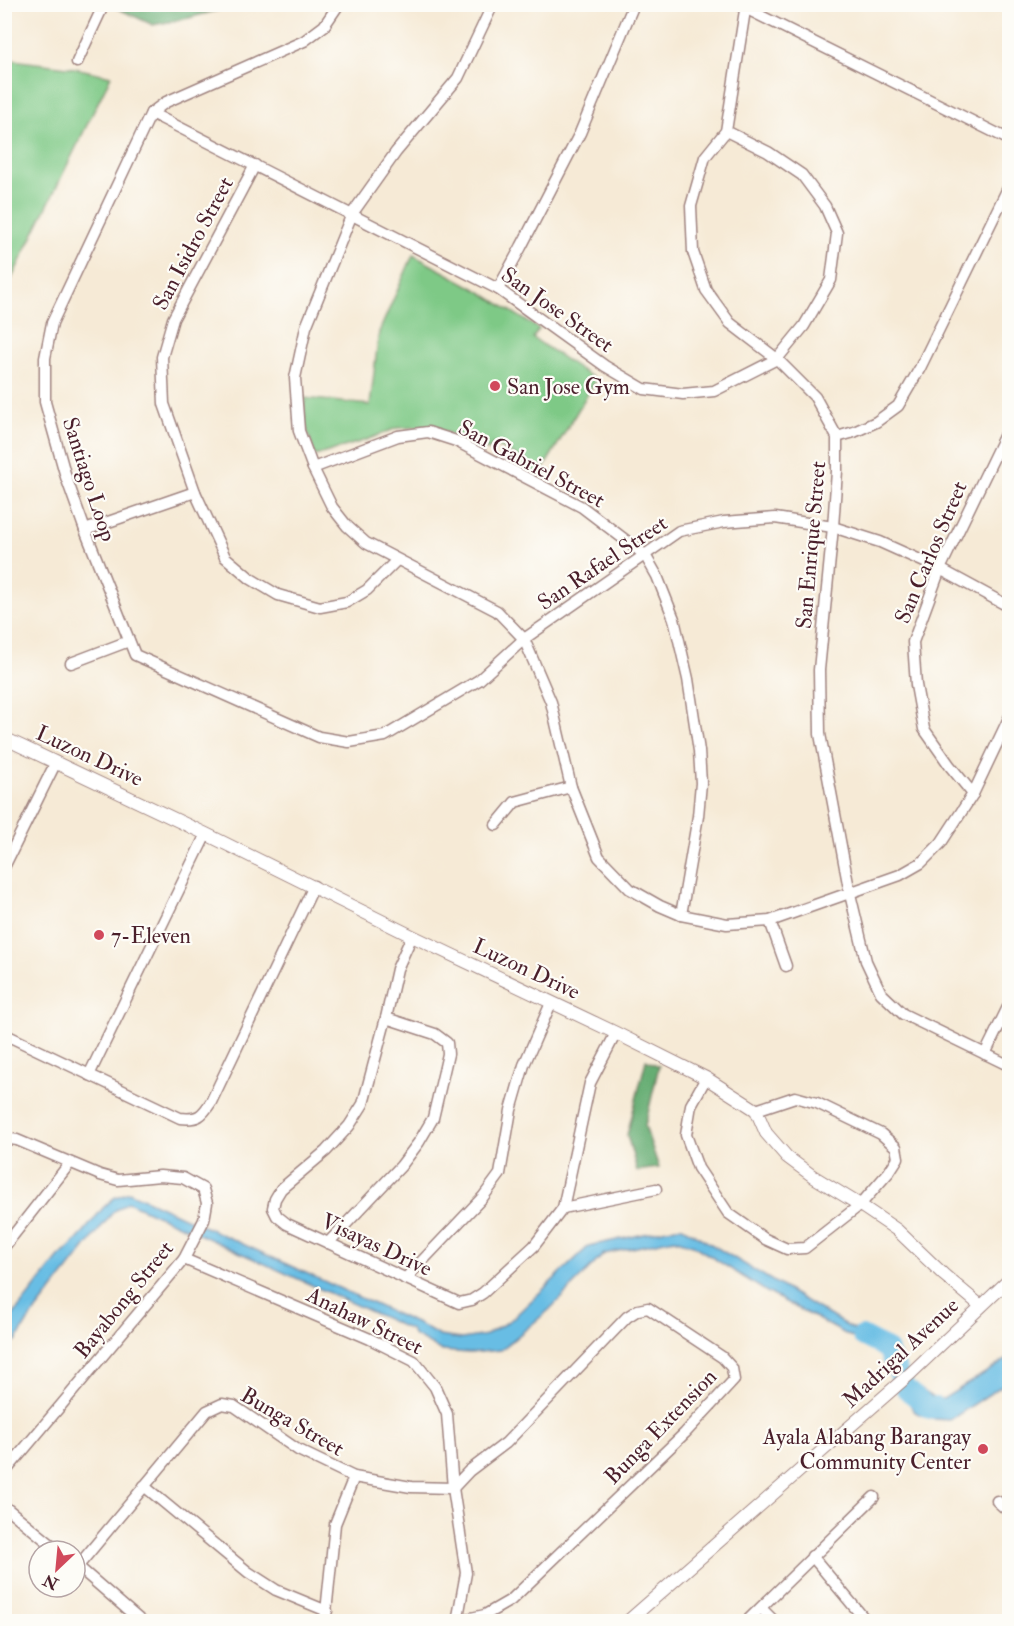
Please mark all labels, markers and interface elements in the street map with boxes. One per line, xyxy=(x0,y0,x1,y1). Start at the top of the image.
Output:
street label: San Isidro Street xyxy=(146,172,240,315)
street label: San Jose Street xyxy=(496,261,619,359)
place label: San Jose Gym xyxy=(507,373,630,401)
marker: San Jose Gym xyxy=(488,379,502,393)
street label: Santiago Loop xyxy=(55,414,122,545)
street label: San Gabriel Street xyxy=(453,414,610,514)
street label: San Enrique Street xyxy=(790,460,832,630)
street label: San Carlos Street xyxy=(888,477,973,628)
street label: San Rafael Street xyxy=(532,509,673,617)
street label: Luzon Drive xyxy=(32,719,148,793)
place label: 7-Eleven xyxy=(111,922,191,950)
marker: 7-Eleven xyxy=(92,928,106,942)
street label: Luzon Drive xyxy=(469,932,585,1006)
street label: Visayas Drive xyxy=(317,1207,436,1283)
street label: Bayabong Street xyxy=(68,1235,180,1364)
street label: Anahaw Street xyxy=(301,1280,427,1361)
street label: Madrigal Avenue xyxy=(837,1292,965,1414)
street label: Bunga Extension xyxy=(598,1363,723,1490)
street label: Bunga Street xyxy=(236,1381,349,1463)
place label: Ayala Alabang Barangay Community Center xyxy=(762,1423,972,1476)
marker: Ayala Alabang Barangay Community Center xyxy=(976,1442,990,1456)
north arrow xyxy=(27,1539,87,1599)
text: N xyxy=(39,1569,63,1594)

